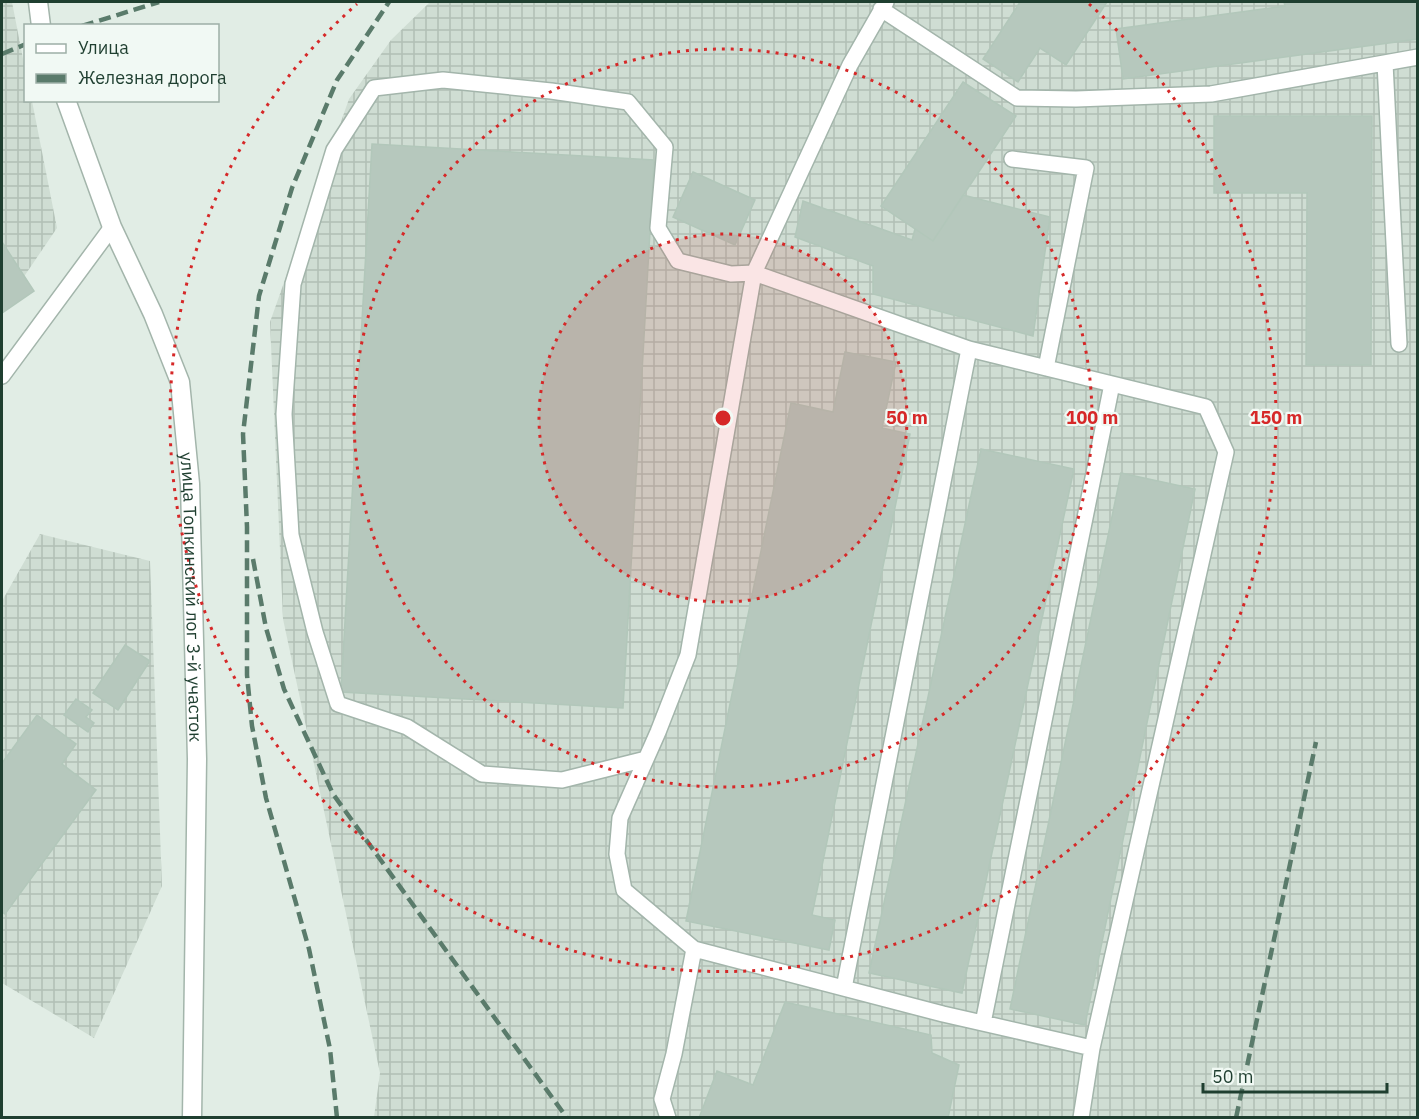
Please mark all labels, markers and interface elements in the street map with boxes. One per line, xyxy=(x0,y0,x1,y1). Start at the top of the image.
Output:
legend xyxy=(24,24,219,102)
text: Улица xyxy=(78,36,129,59)
text: Железная дорога xyxy=(78,66,227,89)
text: 50 m xyxy=(886,406,928,429)
text: 100 m xyxy=(1066,406,1118,429)
text: 150 m xyxy=(1250,406,1302,429)
centre of rings xyxy=(713,408,733,428)
street label: улица Топкинский лог 3-й участок xyxy=(175,451,208,742)
scale bar xyxy=(1203,1056,1388,1094)
text: 50 m xyxy=(1212,1065,1254,1088)

